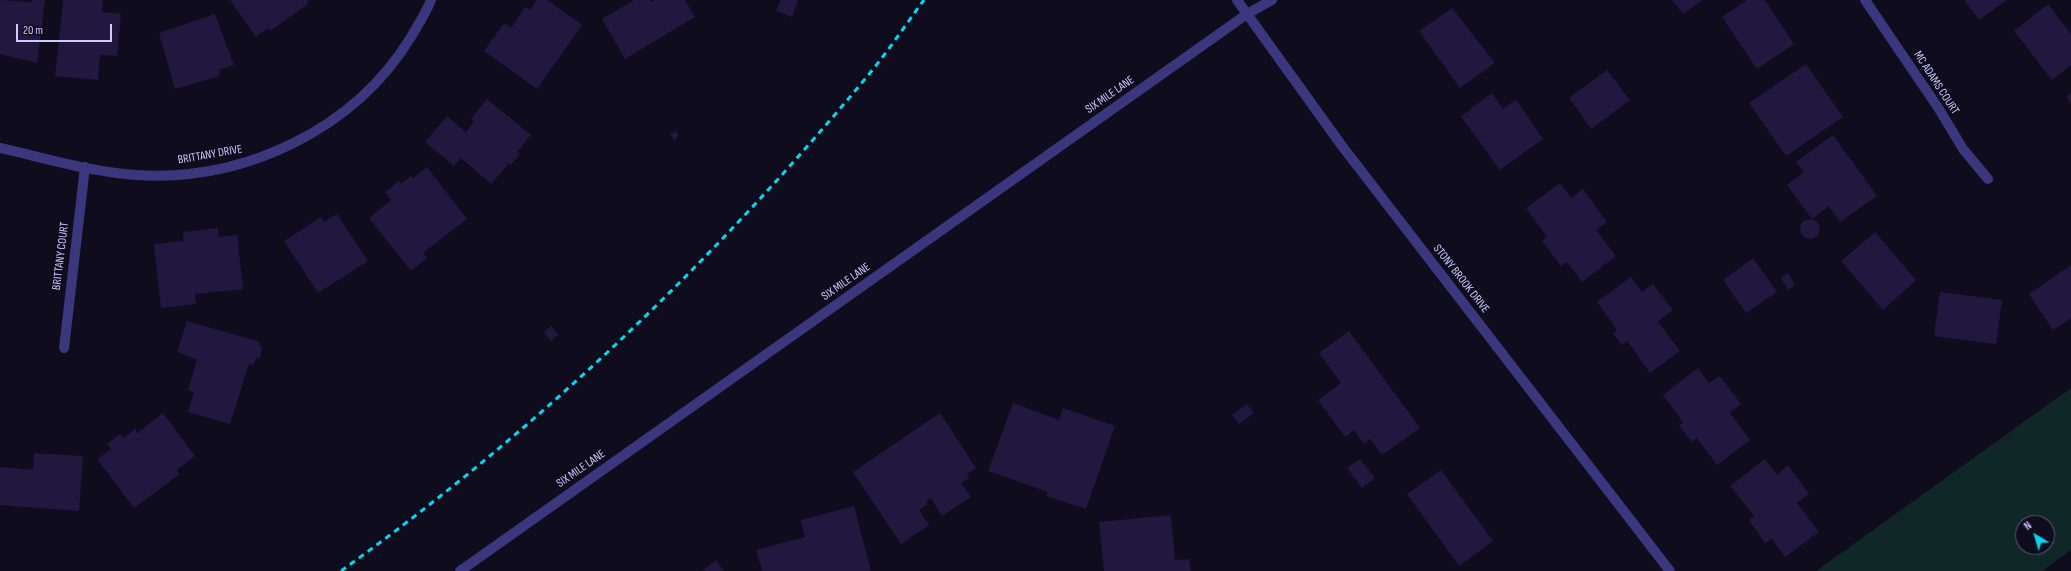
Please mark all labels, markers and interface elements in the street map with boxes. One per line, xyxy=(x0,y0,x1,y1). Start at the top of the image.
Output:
scale bar xyxy=(18,16,114,42)
text: 20 m xyxy=(23,23,43,38)
street label: MC ADAMS COURT xyxy=(1910,49,1962,117)
street label: SIX MILE LANE xyxy=(1083,73,1137,117)
street label: BRITTANY DRIVE xyxy=(177,142,243,168)
street label: BRITTANY COURT xyxy=(50,221,72,291)
street label: STONY BROOK DRIVE xyxy=(1430,242,1492,316)
street label: SIX MILE LANE xyxy=(819,260,873,304)
street label: SIX MILE LANE xyxy=(554,447,608,491)
north arrow xyxy=(2015,515,2055,555)
text: N xyxy=(2022,519,2034,533)

